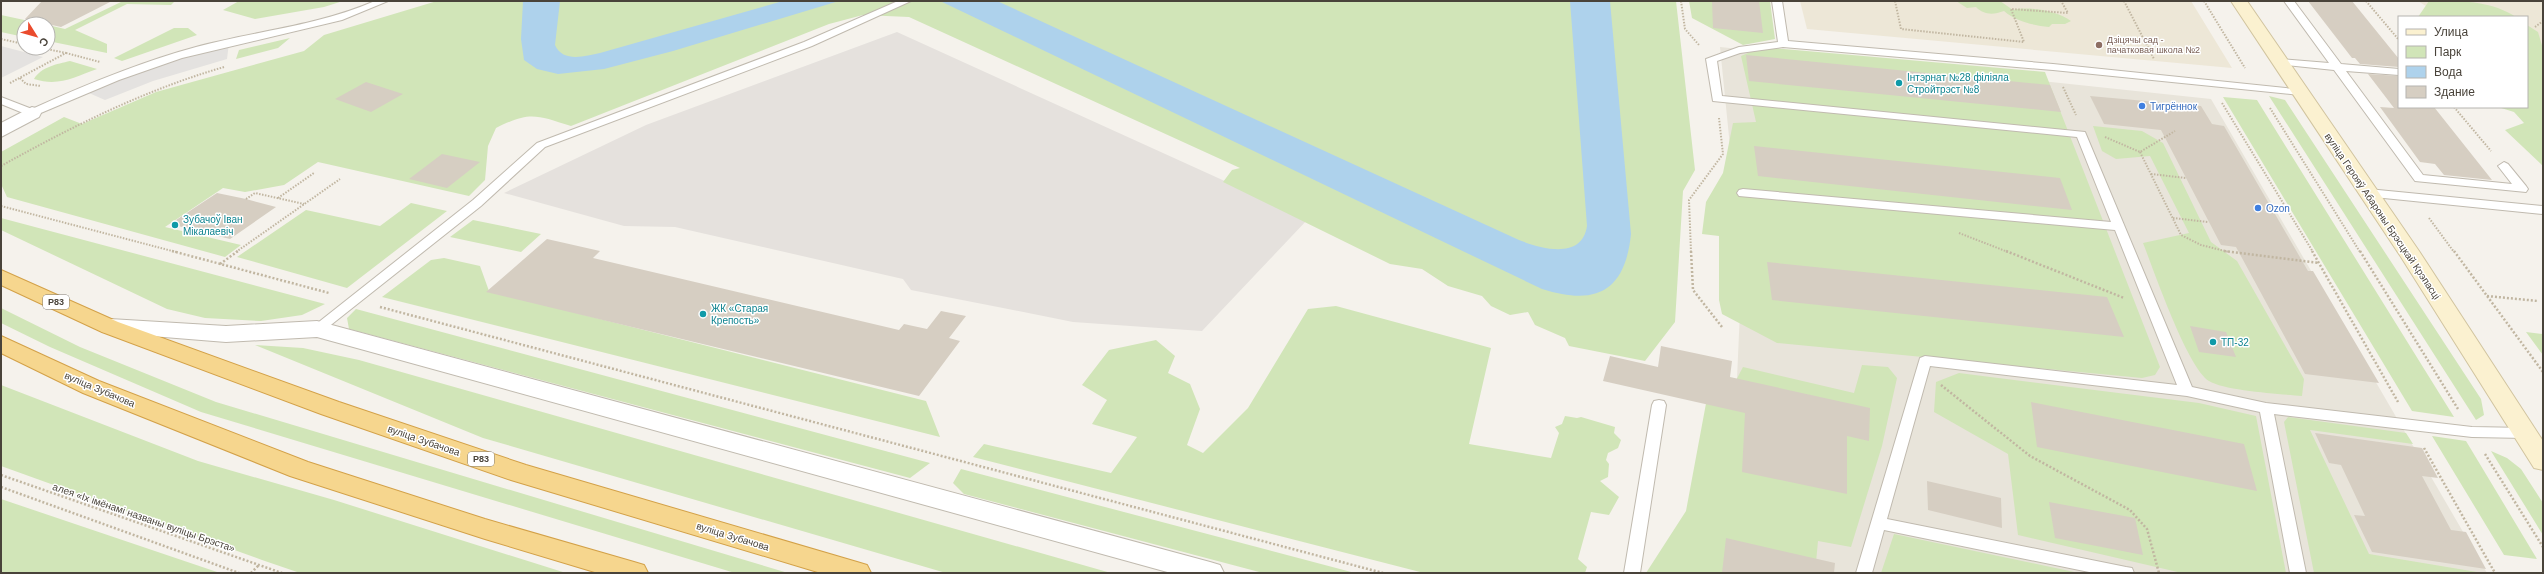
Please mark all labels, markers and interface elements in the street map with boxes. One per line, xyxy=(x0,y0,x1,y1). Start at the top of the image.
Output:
north arrow xyxy=(16,16,56,56)
legend xyxy=(2398,16,2528,108)
text: Улица xyxy=(2434,25,2468,39)
text: С xyxy=(37,35,51,49)
place label: Дзіцячы сад - пачатковая школа №2 xyxy=(2107,35,2200,55)
marker: Дзіцячы сад - пачатковая школа №2 xyxy=(2094,40,2104,50)
text: Парк xyxy=(2434,45,2462,59)
text: Вода xyxy=(2434,65,2462,79)
place label: Інтэрнат №28 фiлiяла Стройтрэст №8 xyxy=(1907,72,2009,95)
marker: Інтэрнат №28 фiлiяла Стройтрэст №8 xyxy=(1894,78,1904,88)
text: Здание xyxy=(2434,85,2475,99)
marker: Тигрённок xyxy=(2137,101,2147,111)
place label: Тигрённок xyxy=(2150,101,2198,112)
street label: вуліца Герояў Абароны Брэсцкай Крэпасці xyxy=(2323,131,2442,301)
marker: Ozon xyxy=(2253,203,2263,213)
place label: Ozon xyxy=(2266,203,2290,214)
place label: Зубачоў Іван Мікалаевіч xyxy=(183,214,243,237)
marker: Зубачоў Іван Мікалаевіч xyxy=(170,220,180,230)
road number: Р83 xyxy=(43,295,69,309)
place label: ЖК «Старая Крепость» xyxy=(711,303,768,326)
marker: ЖК «Старая Крепость» xyxy=(698,309,708,319)
marker: ТП-32 xyxy=(2208,337,2218,347)
place label: ТП-32 xyxy=(2221,337,2249,348)
street label: вуліца Зубачова xyxy=(63,370,137,409)
street label: вуліца Зубачова xyxy=(386,423,462,458)
road number: Р83 xyxy=(468,452,494,466)
street label: алея «Іх імёнамі названы вуліцы Брэста» xyxy=(51,481,237,554)
street label: вуліца Зубачова xyxy=(695,520,771,553)

